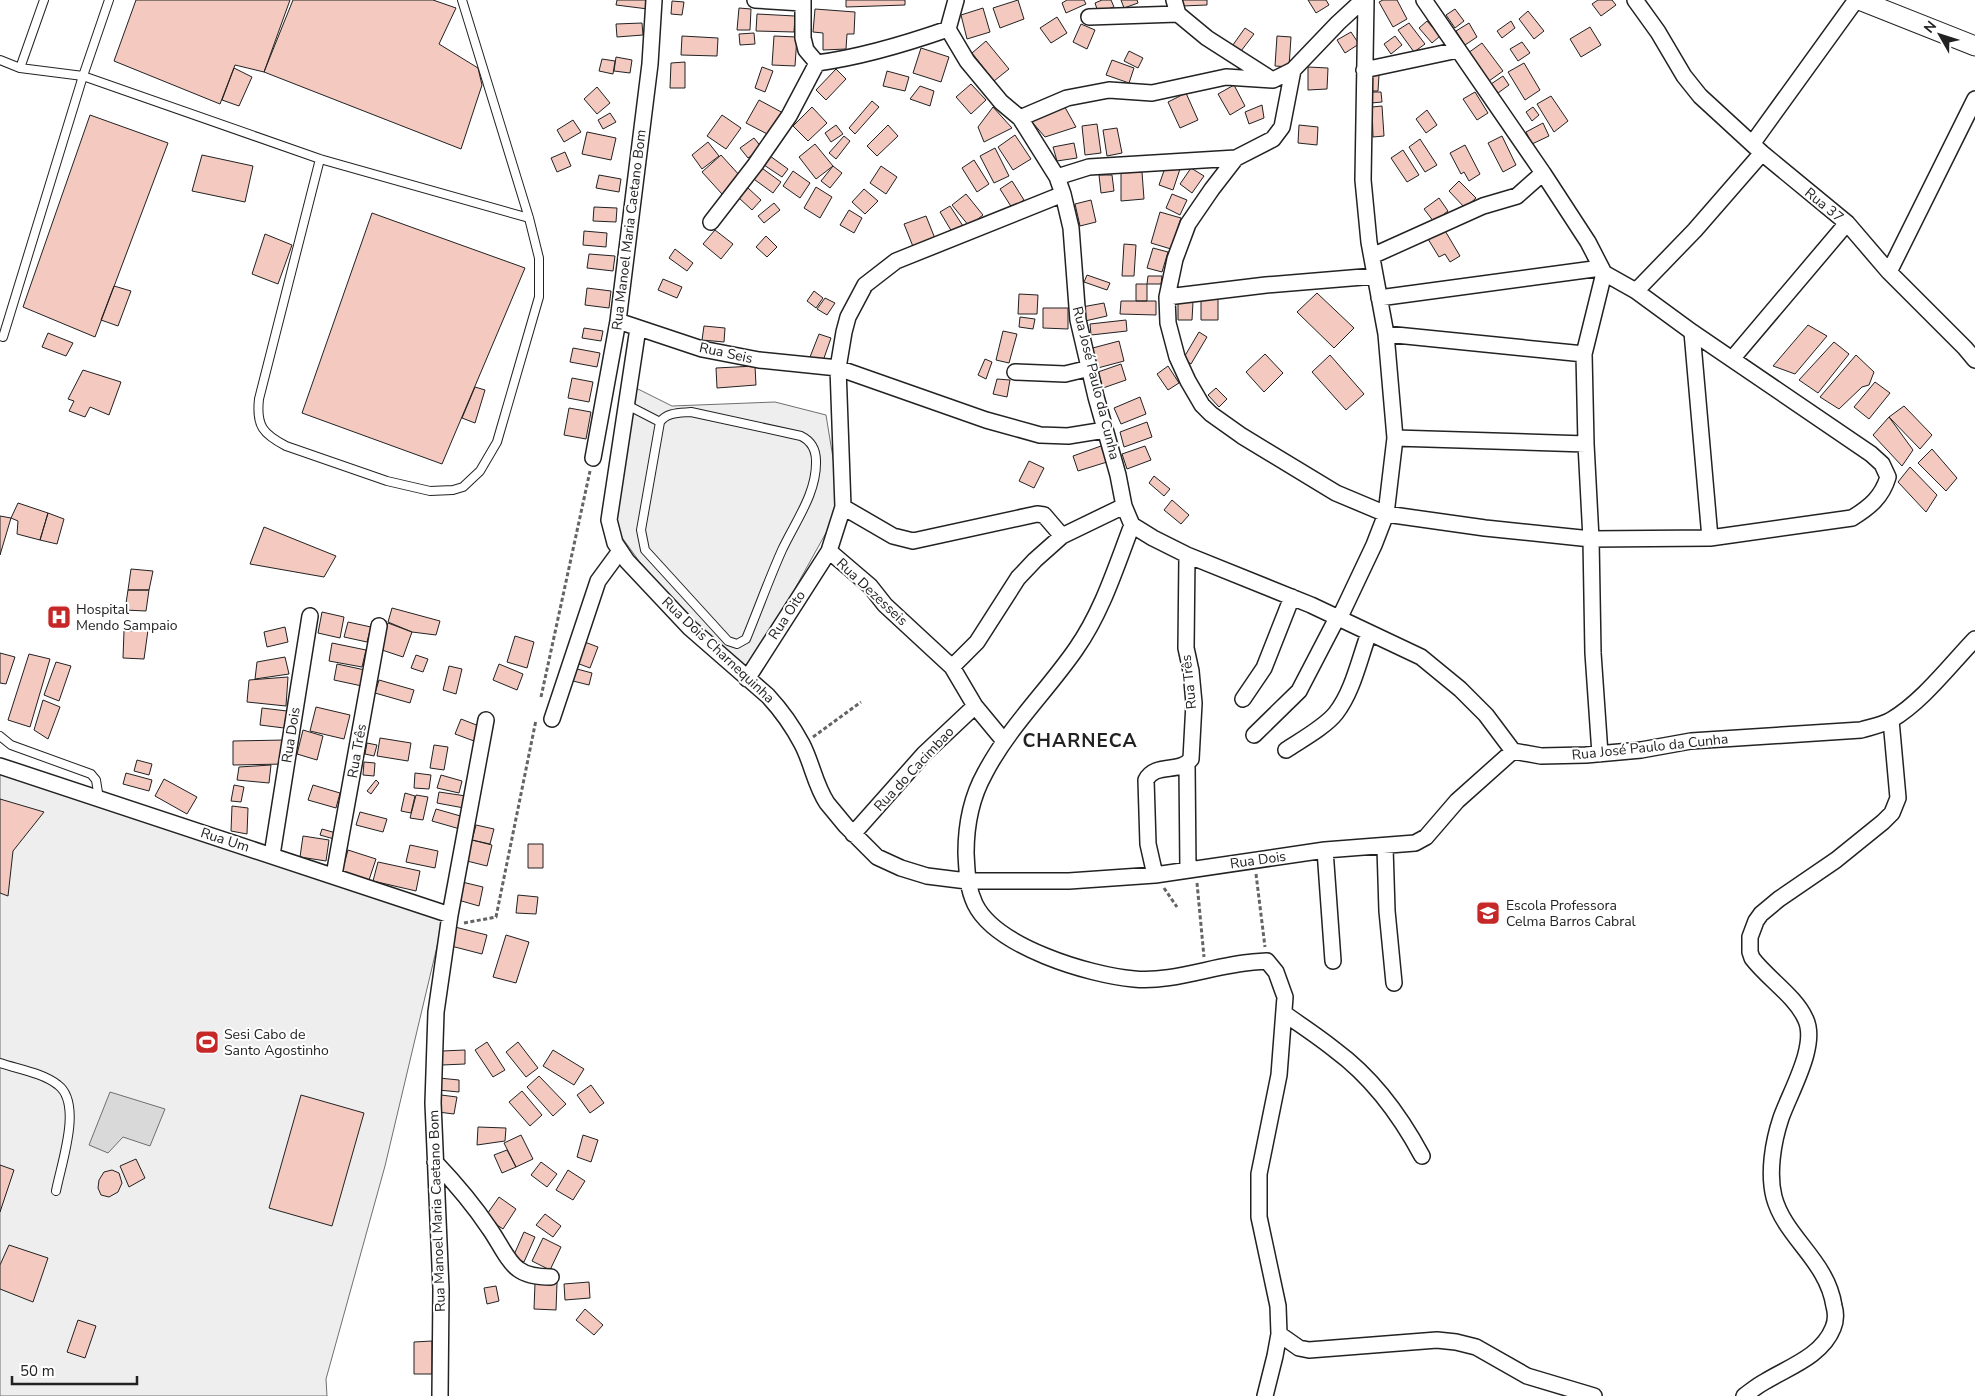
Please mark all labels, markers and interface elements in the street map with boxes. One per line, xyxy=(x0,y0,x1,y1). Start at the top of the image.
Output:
north arrow xyxy=(1915,10,1965,60)
text: N xyxy=(1920,17,1941,37)
street label: Rua Manoel Maria Caetano Bom xyxy=(607,129,651,331)
street label: Rua 37 xyxy=(1801,183,1847,227)
street label: Rua José Paulo da Cunha xyxy=(1068,304,1124,462)
street label: Rua Seis xyxy=(697,338,755,368)
street label: Rua Dezesseis xyxy=(832,554,912,630)
street label: Rua Oito xyxy=(764,587,810,643)
street label: Rua Dois Charnequinha xyxy=(657,593,779,707)
place label: Hospital Mendo Sampaio xyxy=(76,600,178,635)
hospital icon: Hospital Mendo Sampaio xyxy=(46,604,72,630)
street label: Rua Três xyxy=(1177,654,1201,710)
street label: Rua Dois xyxy=(277,705,305,764)
street label: Rua Três xyxy=(343,722,371,780)
street label: Rua do Cacimbao xyxy=(870,722,958,816)
district label: CHARNECA xyxy=(1022,728,1138,754)
street label: Rua José Paulo da Cunha xyxy=(1571,729,1729,765)
street label: Rua Um xyxy=(198,823,252,857)
street label: Rua Dois xyxy=(1229,847,1287,873)
place label: Escola Professora Celma Barros Cabral xyxy=(1506,896,1637,931)
school or university icon: Escola Professora Celma Barros Cabral xyxy=(1475,900,1501,926)
place label: Sesi Cabo de Santo Agostinho xyxy=(224,1025,329,1060)
sports icon: Sesi Cabo de Santo Agostinho xyxy=(194,1029,220,1055)
street label: Rua Manoel Maria Caetano Bom xyxy=(424,1110,450,1312)
scale bar xyxy=(12,1354,138,1386)
text: 50 m xyxy=(20,1361,55,1381)

